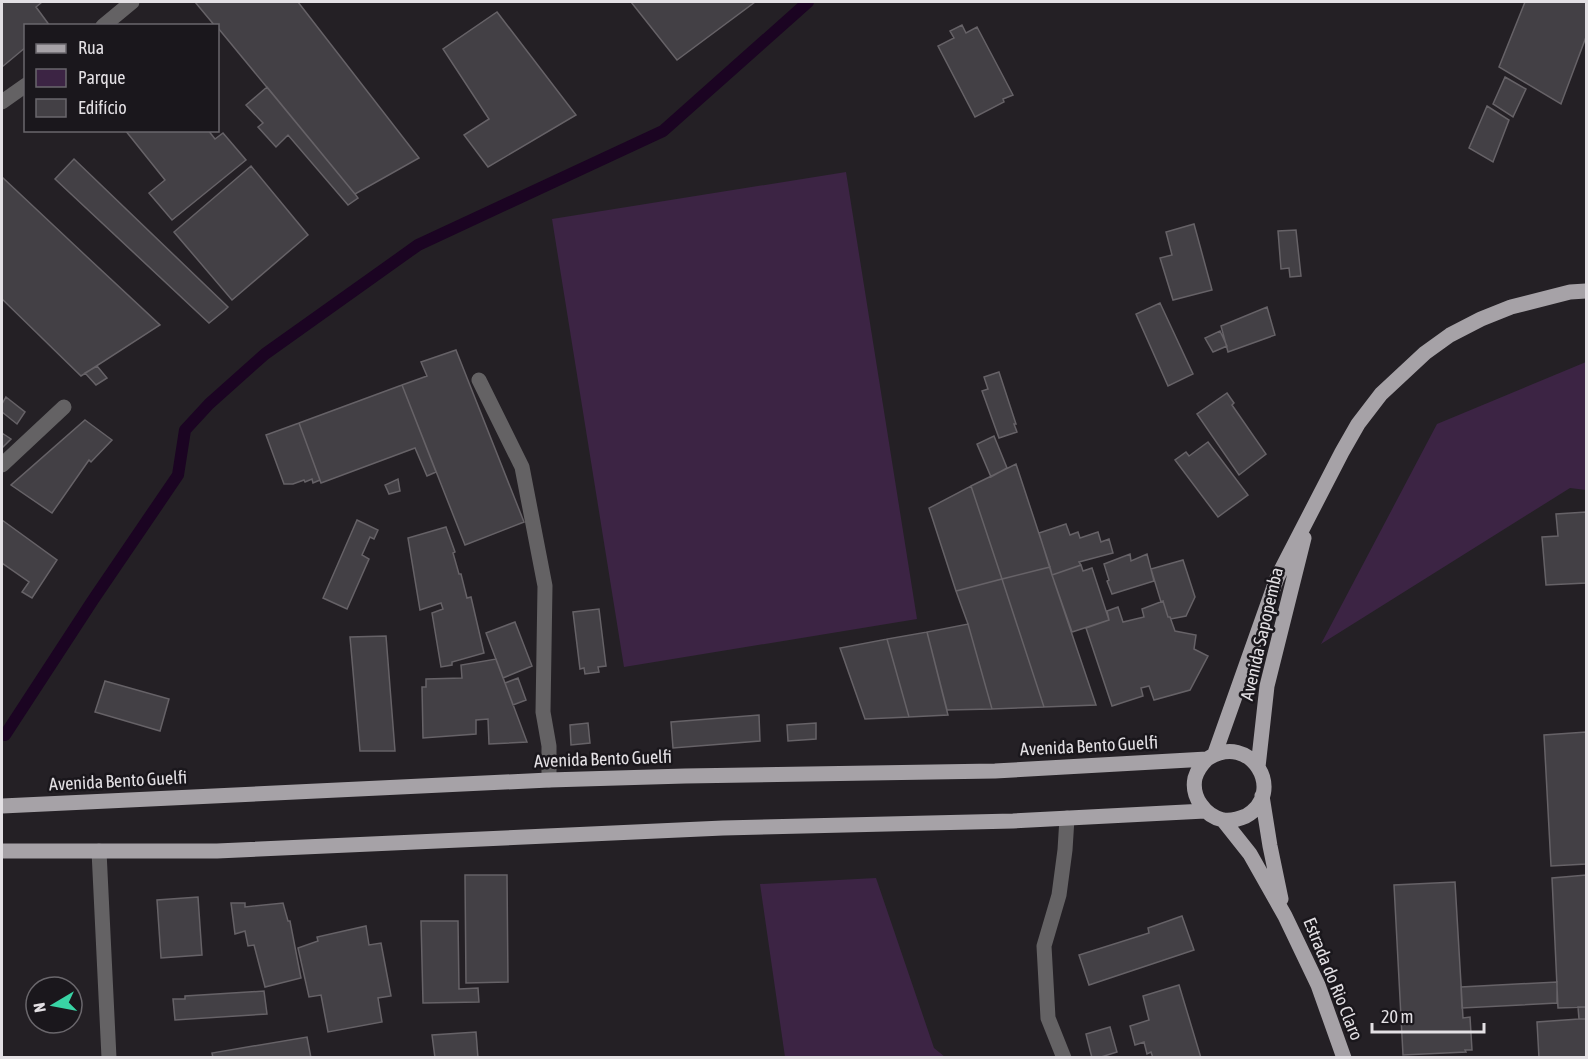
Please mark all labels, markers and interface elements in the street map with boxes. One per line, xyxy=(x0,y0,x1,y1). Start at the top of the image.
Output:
legend xyxy=(24,24,219,132)
text: Rua xyxy=(78,37,104,58)
text: Parque xyxy=(78,67,126,88)
text: Edifício xyxy=(78,97,127,118)
street label: Avenida Sapopemba xyxy=(1236,565,1287,702)
street label: Avenida Bento Guelfi xyxy=(1019,731,1158,760)
street label: Avenida Bento Guelfi xyxy=(534,746,672,771)
street label: Avenida Bento Guelfi xyxy=(48,766,187,795)
street label: Estrada do Rio Claro xyxy=(1299,914,1368,1043)
north arrow xyxy=(24,975,84,1035)
scale bar xyxy=(1372,996,1484,1034)
text: N xyxy=(30,1001,49,1014)
text: 20 m xyxy=(1381,1006,1413,1027)

